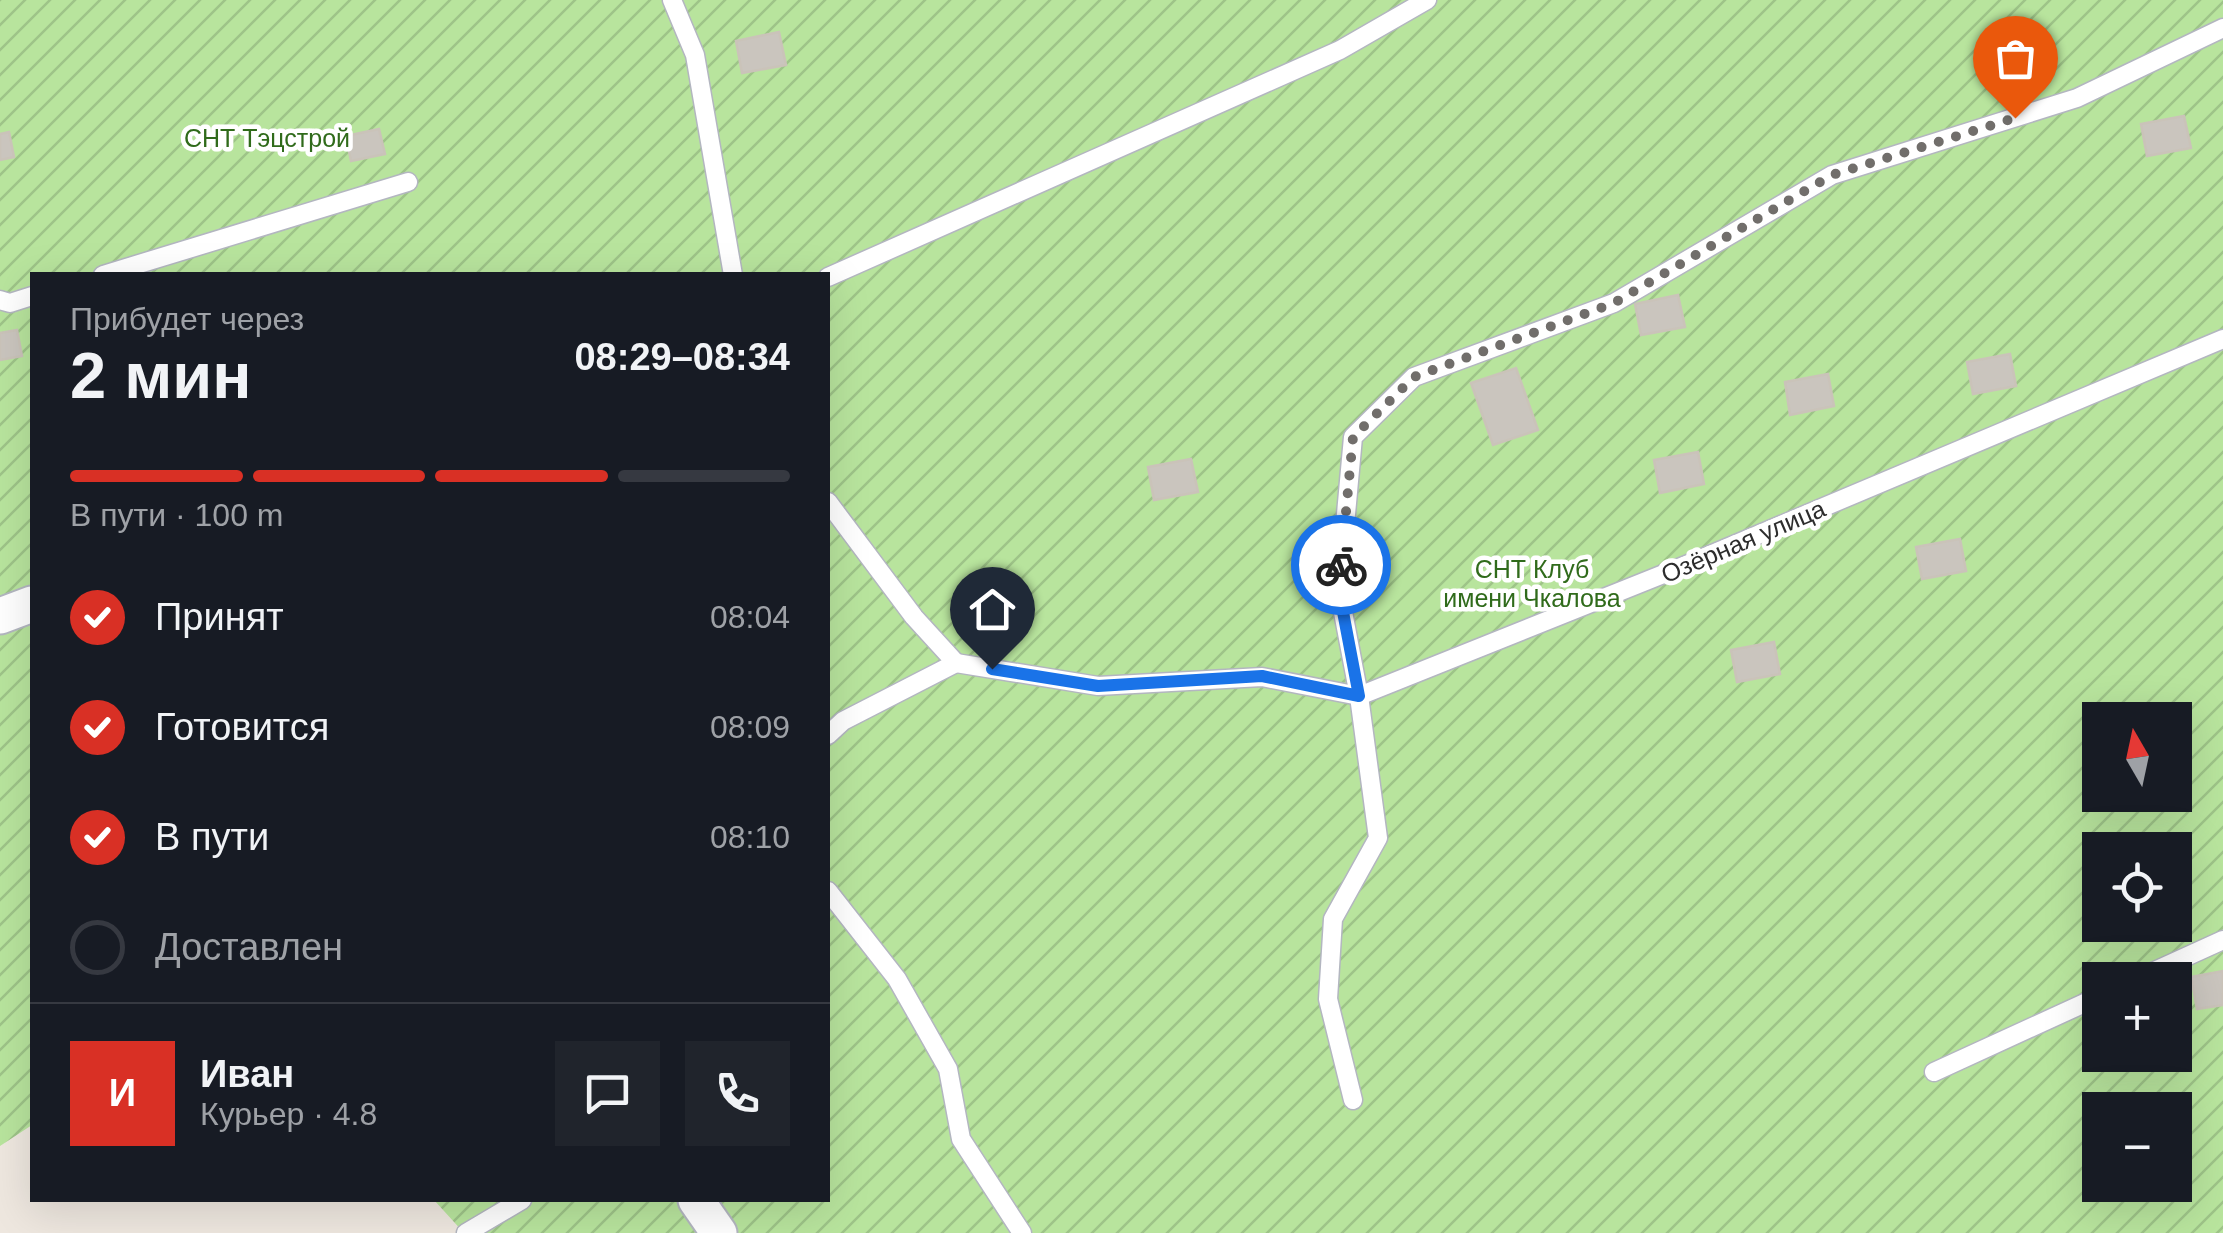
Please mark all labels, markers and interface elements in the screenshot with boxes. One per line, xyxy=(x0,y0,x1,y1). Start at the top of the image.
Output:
pin xyxy=(1973,16,2058,119)
icon: bag xyxy=(1988,31,2043,86)
park label: СНТ Тэцстрой xyxy=(184,124,350,152)
text: Прибудет через xyxy=(70,301,304,337)
text: 08:29–08:34 xyxy=(574,336,790,378)
text: 2 мин xyxy=(70,339,252,412)
street label: Озёрная улица xyxy=(1657,494,1829,588)
text: В пути · 100 m xyxy=(70,497,283,533)
courier xyxy=(1291,515,1391,615)
icon: bike xyxy=(1314,538,1369,593)
park label: СНТ Клуб имени Чкалова xyxy=(1443,555,1621,612)
pin xyxy=(950,567,1035,670)
icon: home xyxy=(965,582,1020,637)
icon: check xyxy=(70,590,125,645)
text: Принят xyxy=(155,596,284,638)
text: 08:04 xyxy=(710,599,790,635)
icon: check xyxy=(70,700,125,755)
north arrow xyxy=(2082,702,2192,812)
map controls xyxy=(2082,702,2192,1202)
text: Готовится xyxy=(155,706,329,748)
text: 08:09 xyxy=(710,709,790,745)
icon: check xyxy=(70,810,125,865)
text: В пути xyxy=(155,816,269,858)
text: 08:10 xyxy=(710,819,790,855)
button: locate xyxy=(2082,832,2192,942)
text: Доставлен xyxy=(155,926,343,968)
button: + xyxy=(2082,962,2192,1072)
button: chat xyxy=(555,1041,660,1146)
button: phone xyxy=(685,1041,790,1146)
text: Иван xyxy=(200,1053,294,1095)
text: И xyxy=(109,1072,136,1114)
button: − xyxy=(2082,1092,2192,1202)
text: Курьер · 4.8 xyxy=(200,1096,377,1132)

